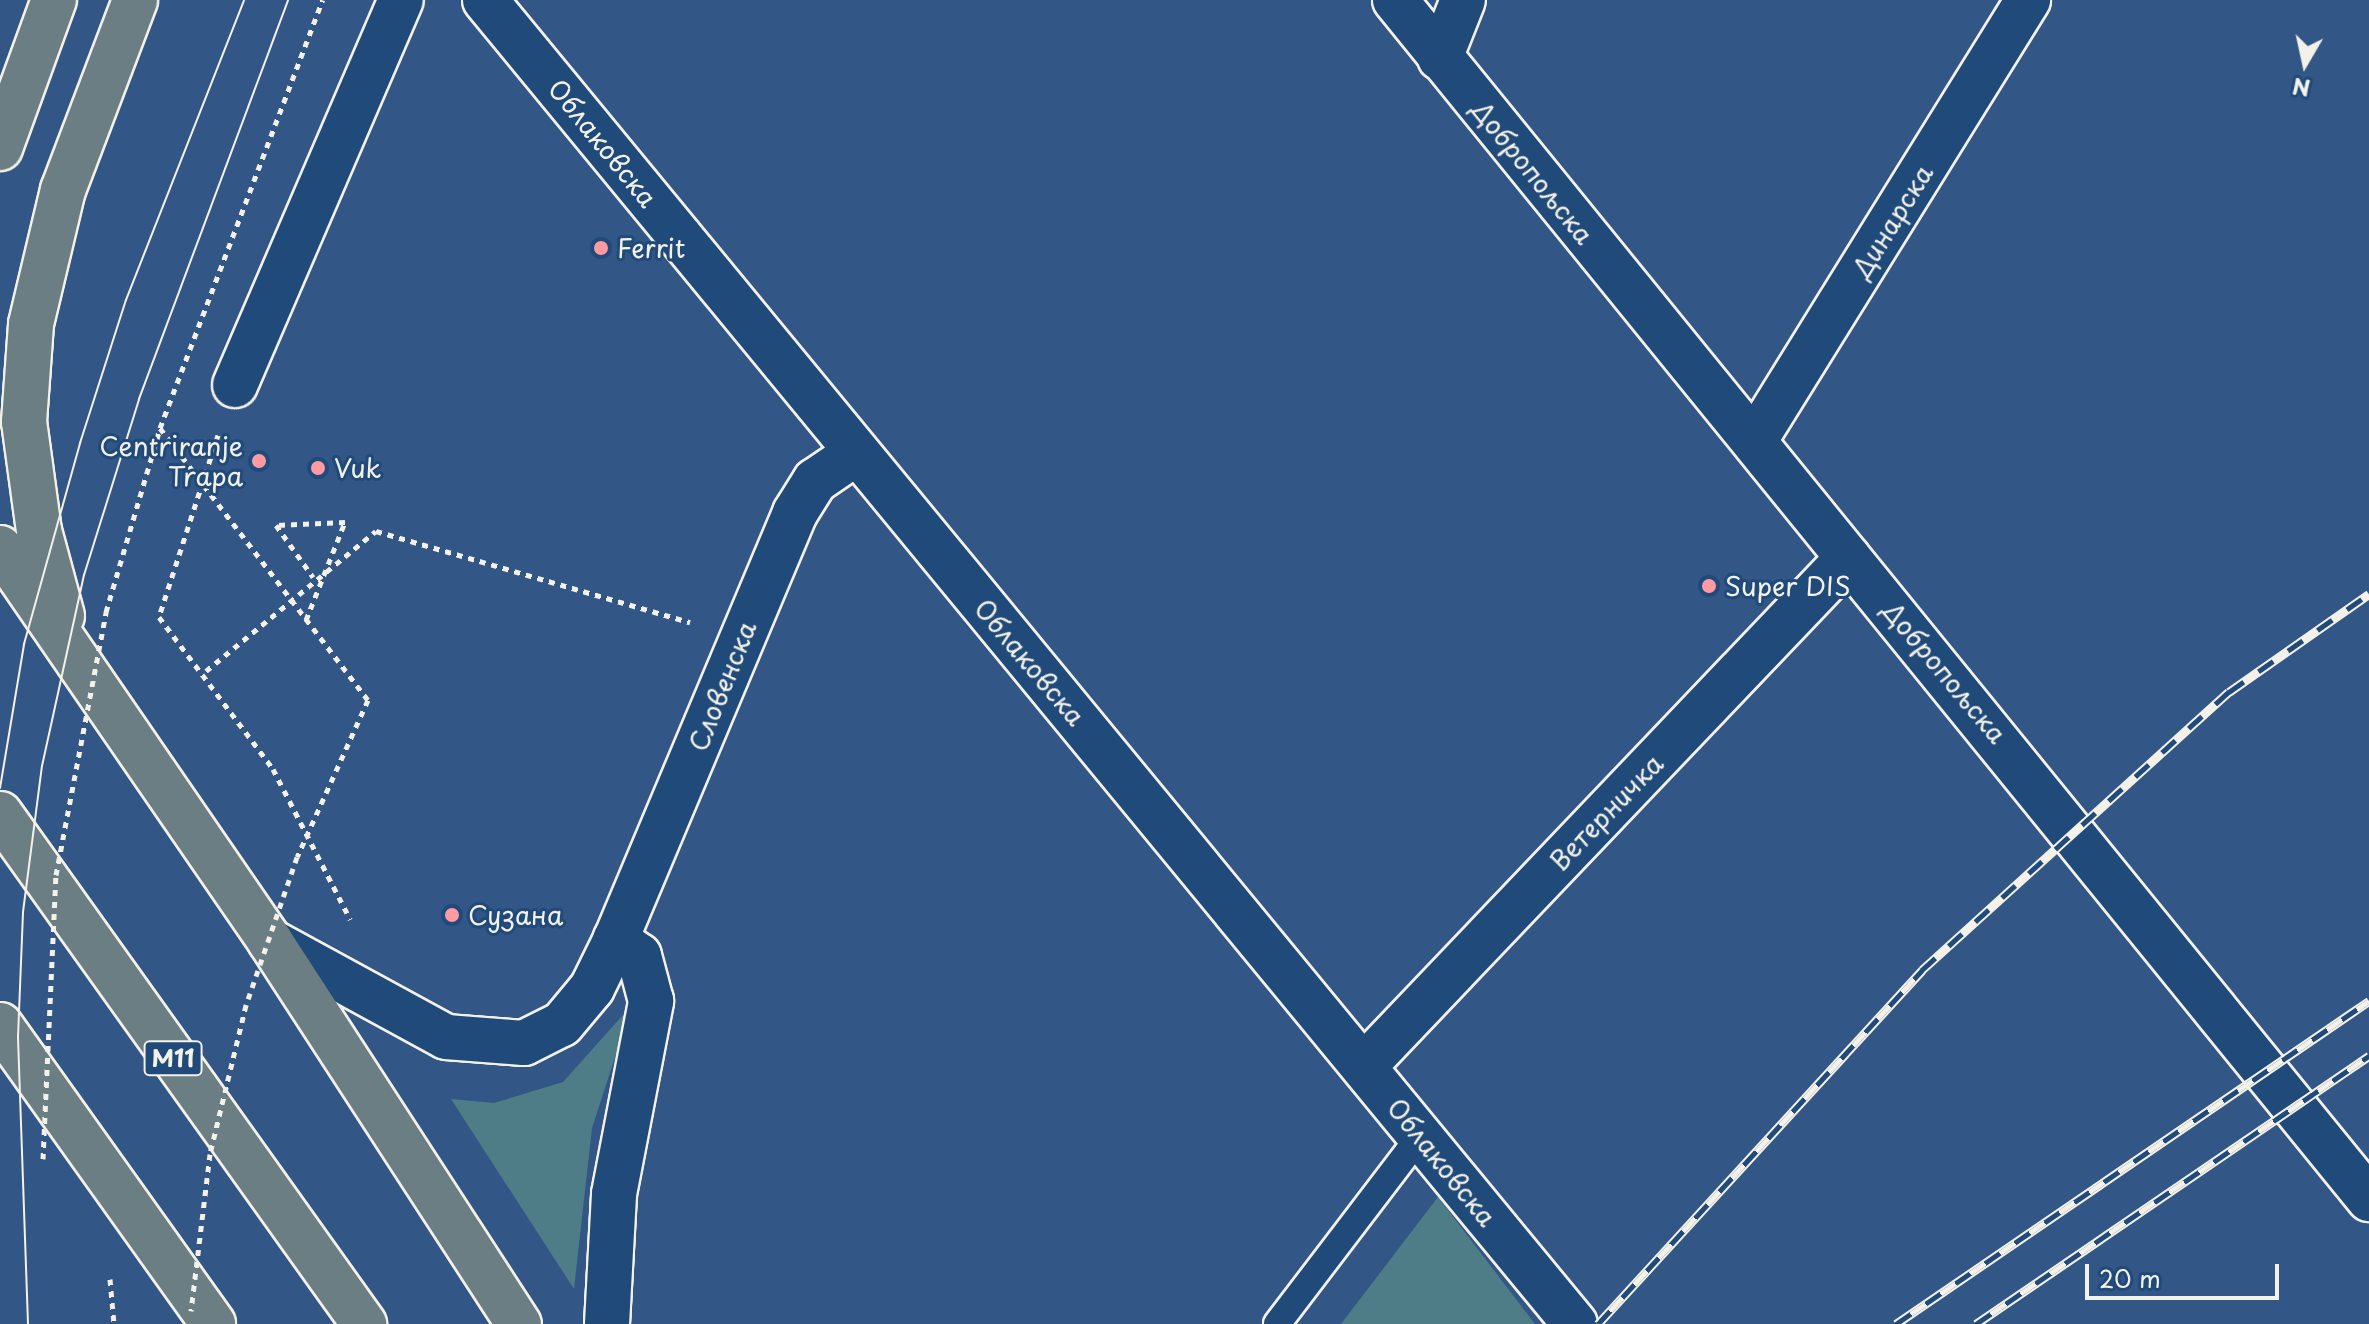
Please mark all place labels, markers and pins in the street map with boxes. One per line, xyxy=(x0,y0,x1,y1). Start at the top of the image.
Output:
place label: Ferrit xyxy=(617,232,685,264)
marker: Ferrit xyxy=(592,239,610,257)
place label: Centriranje Trapa xyxy=(99,430,243,492)
marker: Centriranje Trapa xyxy=(250,452,268,470)
place label: Vuk xyxy=(334,452,381,484)
marker: Vuk xyxy=(309,459,327,477)
place label: Super DIS xyxy=(1725,570,1852,602)
marker: Super DIS xyxy=(1700,577,1718,595)
place label: Сузана xyxy=(468,899,563,931)
marker: Сузана xyxy=(443,906,461,924)

